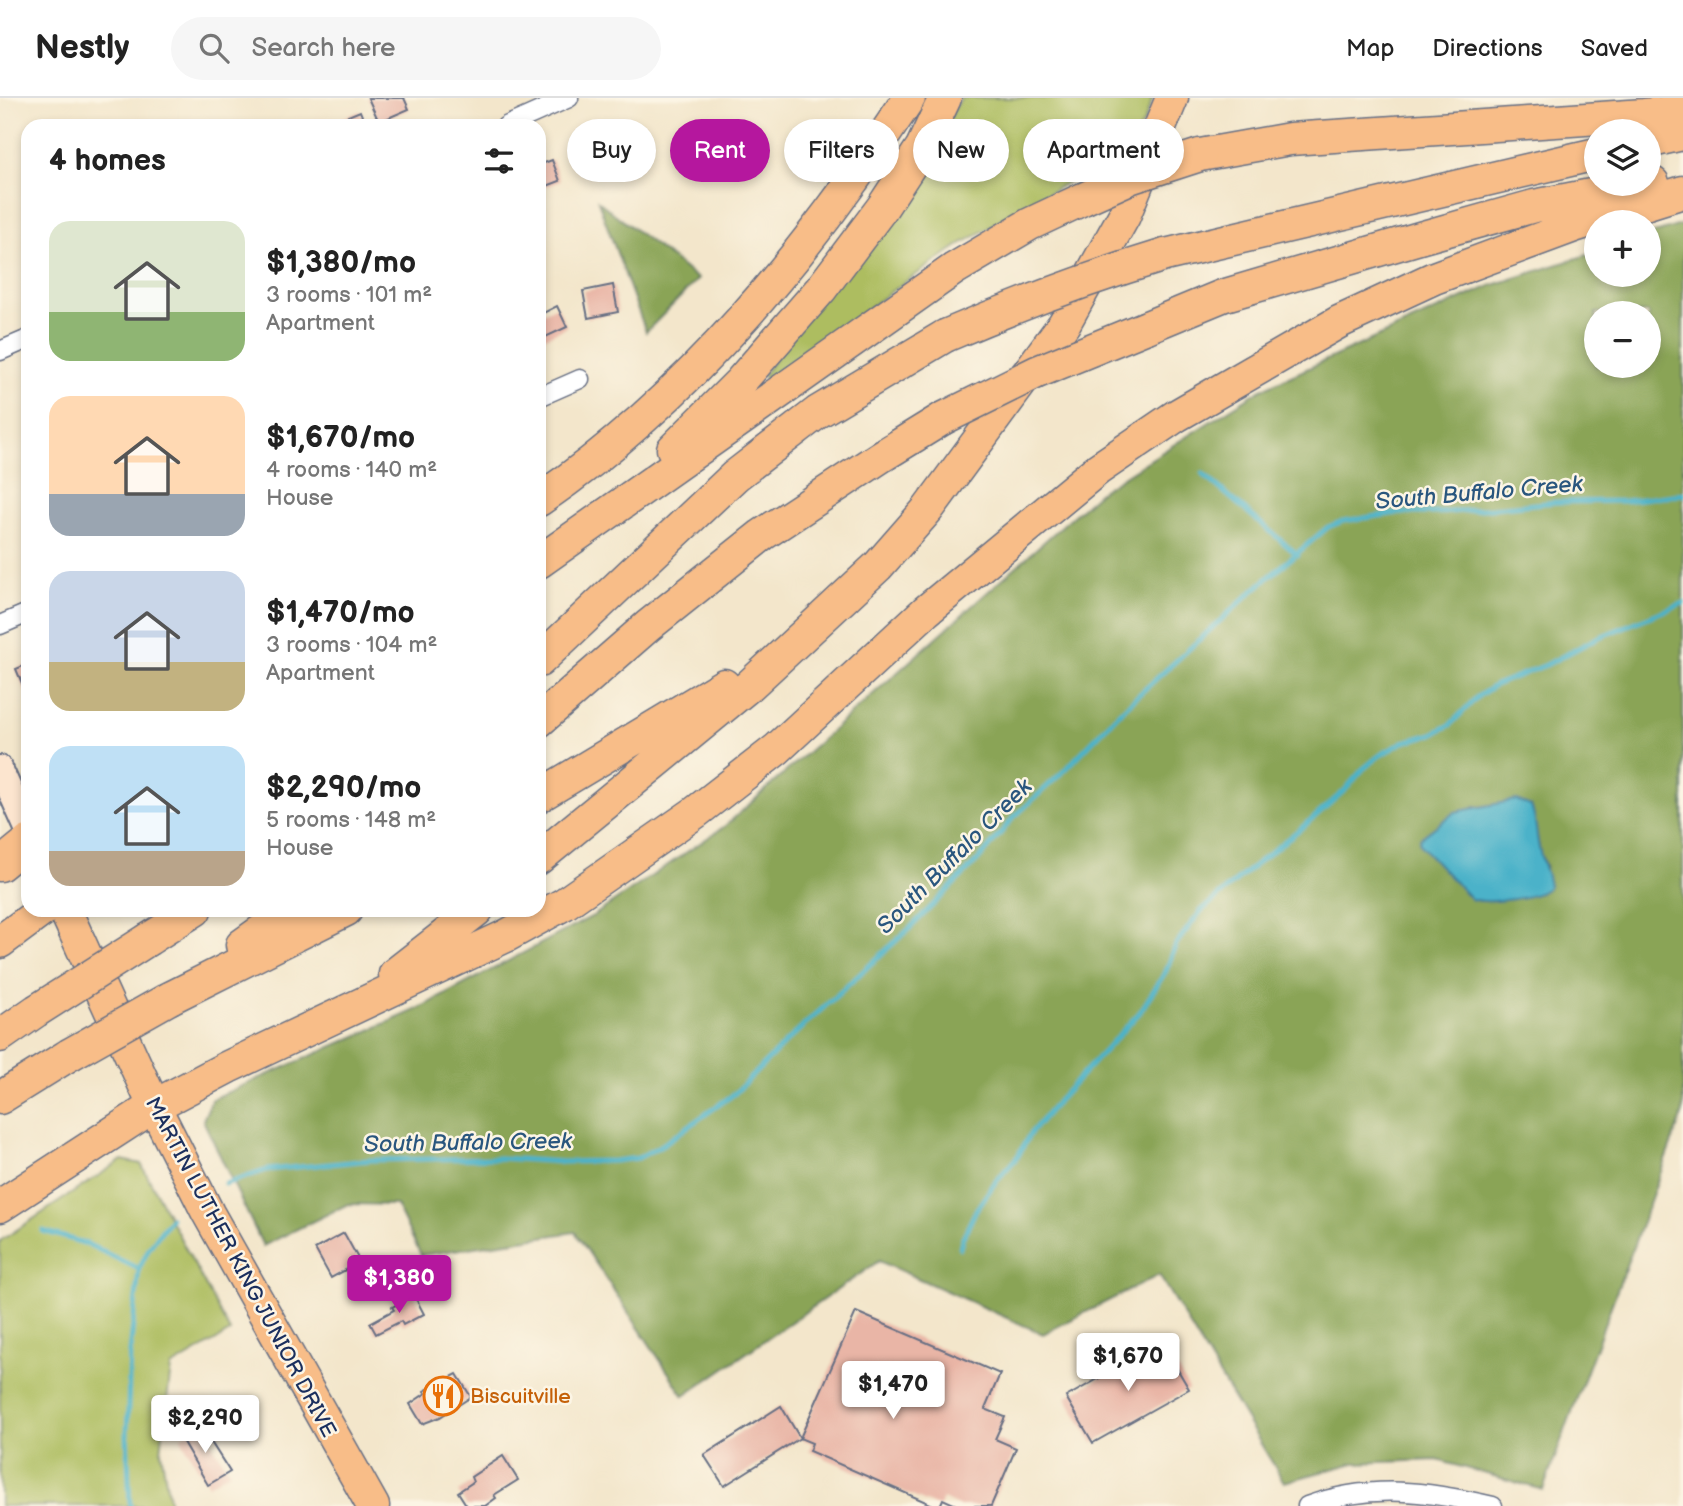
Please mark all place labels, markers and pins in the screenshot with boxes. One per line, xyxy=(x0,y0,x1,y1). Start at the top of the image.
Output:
pin: $1,380 xyxy=(342,1256,456,1315)
pin: $1,670 xyxy=(1071,1334,1185,1393)
pin: $1,470 xyxy=(836,1362,950,1421)
restaurant icon: Biscuitville xyxy=(422,1375,464,1417)
place label: Biscuitville xyxy=(470,1384,571,1409)
pin: $2,290 xyxy=(148,1396,262,1455)

